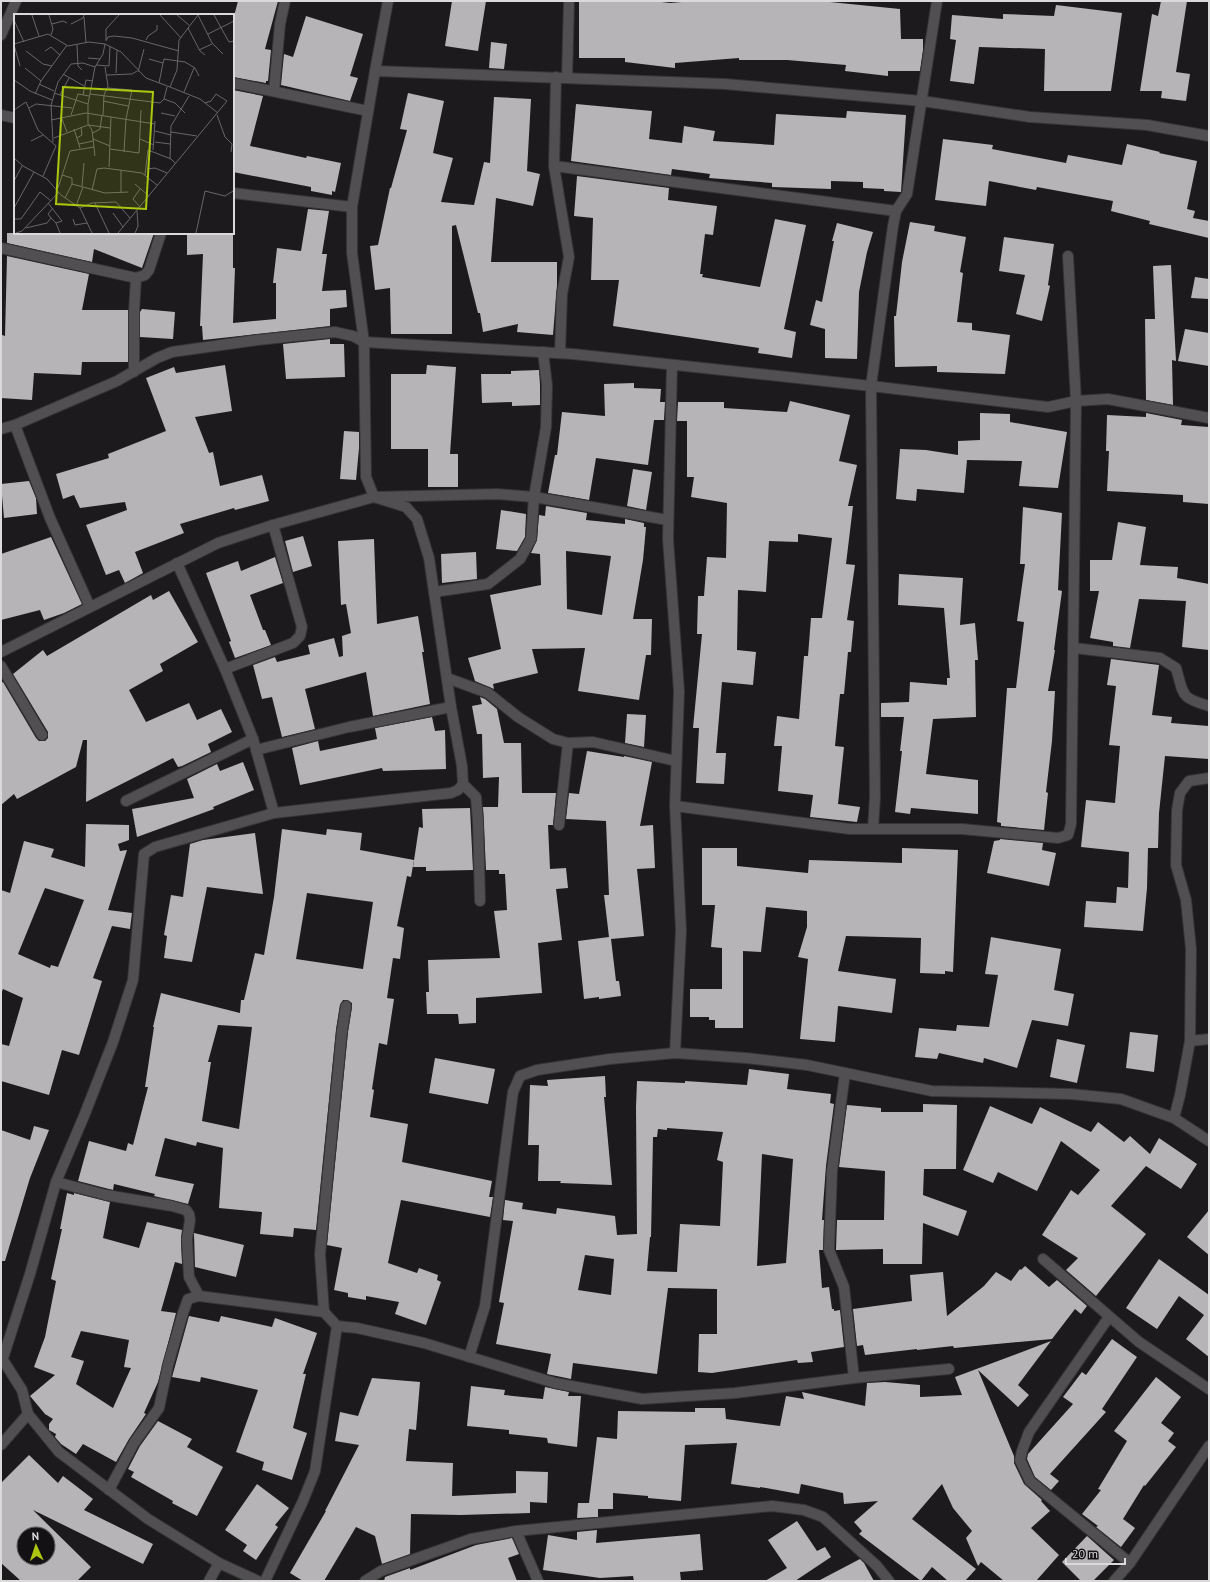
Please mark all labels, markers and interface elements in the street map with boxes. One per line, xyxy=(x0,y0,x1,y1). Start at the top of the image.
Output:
inset map xyxy=(14,14,234,234)
north arrow xyxy=(16,1526,56,1566)
text: N xyxy=(31,1529,39,1543)
scale bar xyxy=(1066,1540,1125,1566)
text: 20 m xyxy=(1072,1546,1098,1561)

